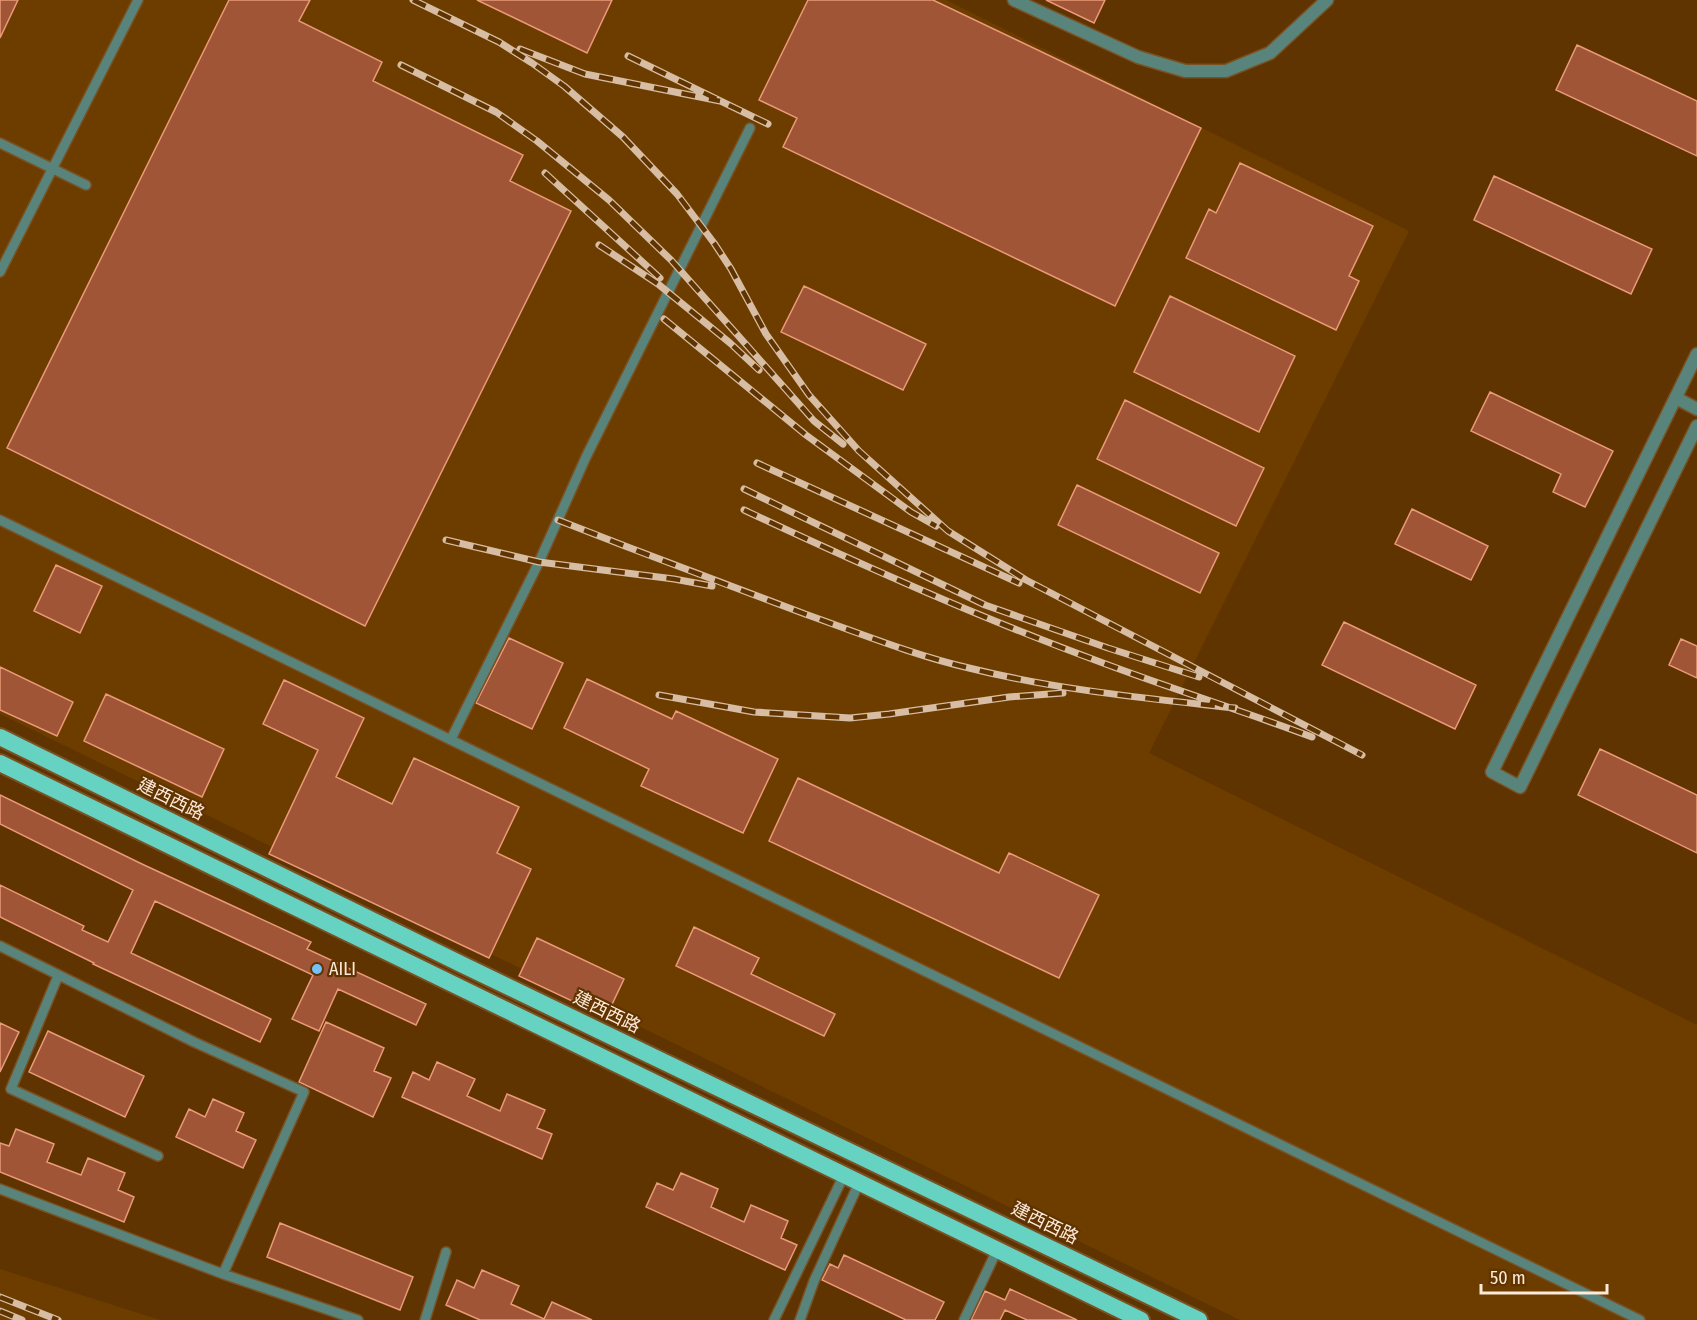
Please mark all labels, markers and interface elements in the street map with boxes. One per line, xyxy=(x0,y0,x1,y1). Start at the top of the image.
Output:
street label: 建西西路 xyxy=(134,773,208,825)
place label: AILI xyxy=(329,958,356,980)
marker: AILI xyxy=(310,962,324,976)
street label: 建西西路 xyxy=(570,986,644,1038)
street label: 建西西路 xyxy=(1008,1197,1082,1249)
scale bar xyxy=(1481,1257,1607,1295)
text: 50 m xyxy=(1490,1267,1526,1289)

